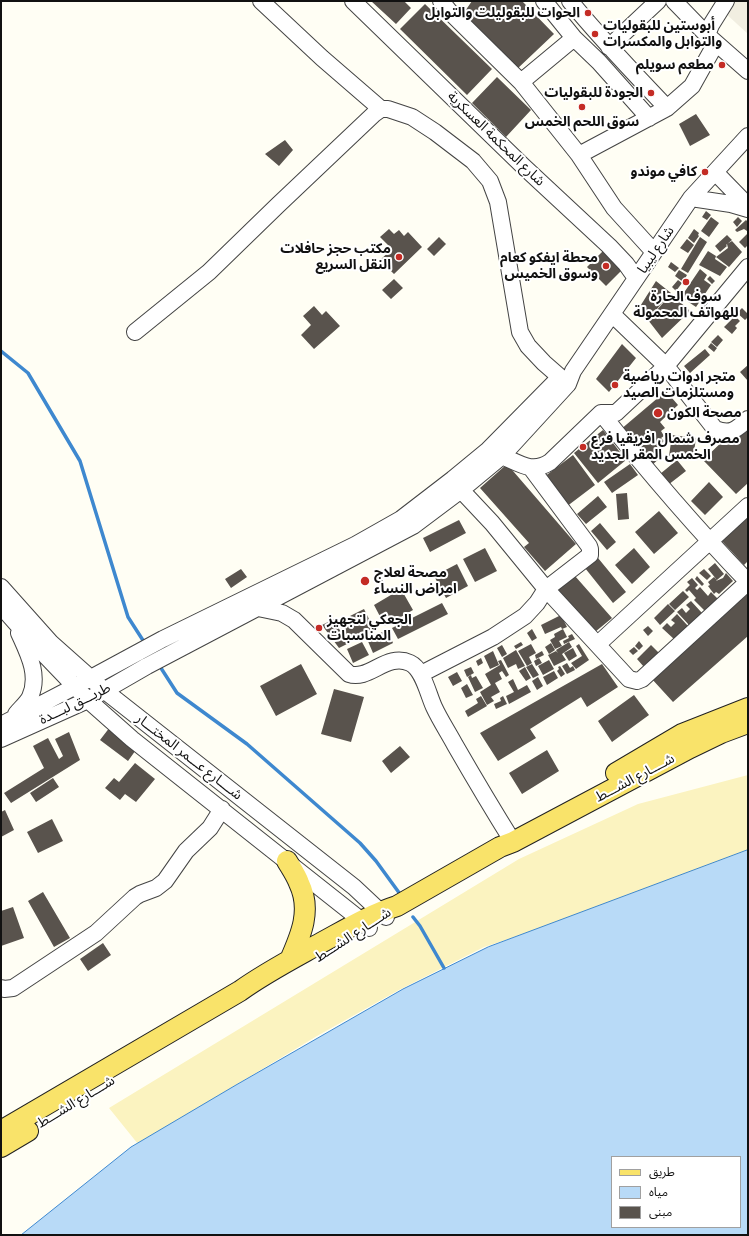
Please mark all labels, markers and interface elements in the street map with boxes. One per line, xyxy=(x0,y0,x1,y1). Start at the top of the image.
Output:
place label: الحوات للبقوليلت والتوابل xyxy=(425,5,580,21)
marker: الحوات للبقوليلت والتوابل xyxy=(583,8,593,18)
place label: أبوستين للبقوليات والتوابل والمكسرات xyxy=(603,18,722,50)
marker: أبوستين للبقوليات والتوابل والمكسرات xyxy=(590,29,600,39)
place label: مطعم سويلم xyxy=(636,57,714,73)
marker: مطعم سويلم xyxy=(717,60,727,70)
place label: الجودة للبقوليات xyxy=(544,85,643,101)
street label: شارع المحكمة العسكرية xyxy=(444,88,548,190)
marker: الجودة للبقوليات xyxy=(646,88,656,98)
marker: سوق اللحم الخمس xyxy=(577,102,587,112)
place label: سوق اللحم الخمس xyxy=(525,114,639,130)
place label: كافي موندو xyxy=(630,164,697,180)
marker: كافي موندو xyxy=(700,167,710,177)
street label: شارع ليبيا xyxy=(634,223,678,277)
place label: مكتب حجز حافلات النقل السريع xyxy=(280,241,391,274)
place label: محطة ايفكو كعام وسوق الخميس xyxy=(500,250,598,282)
marker: مكتب حجز حافلات النقل السريع xyxy=(394,252,404,262)
marker: محطة ايفكو كعام وسوق الخميس xyxy=(601,261,611,271)
marker: سوف الحارة للهواتف المحمولة xyxy=(681,277,691,287)
place label: سوف الحارة للهواتف المحمولة xyxy=(633,289,739,322)
place label: متجر ادوات رياضية ومستلزمات الصيد xyxy=(623,369,736,402)
marker: متجر ادوات رياضية ومستلزمات الصيد xyxy=(610,380,620,390)
place label: مصحة الكون xyxy=(667,405,742,421)
marker: مصحة الكون xyxy=(652,407,664,419)
place label: مصرف شمال افريقيا فرع الخمس المقر الجديد xyxy=(591,431,740,464)
marker: مصرف شمال افريقيا فرع الخمس المقر الجديد xyxy=(578,442,588,452)
place label: مصحة لعلاج امراض النساء xyxy=(374,565,457,598)
marker: مصحة لعلاج امراض النساء xyxy=(359,575,371,587)
place label: الجعكي لتجهيز المناسبات xyxy=(327,612,412,644)
marker: الجعكي لتجهيز المناسبات xyxy=(314,623,324,633)
street label: طريـــق لبـــدة xyxy=(36,679,114,729)
street label: شــــارع عـــمر المختـــار xyxy=(132,710,246,804)
street label: شــــارع الشـــط xyxy=(592,750,678,806)
street label: شــــارع الشـــط xyxy=(312,904,394,966)
street label: شــــارع الشـــط xyxy=(34,1072,118,1132)
legend xyxy=(611,1156,741,1228)
text: طريق xyxy=(649,1165,675,1179)
text: مياه xyxy=(649,1185,668,1199)
text: مبنى xyxy=(649,1205,672,1219)

